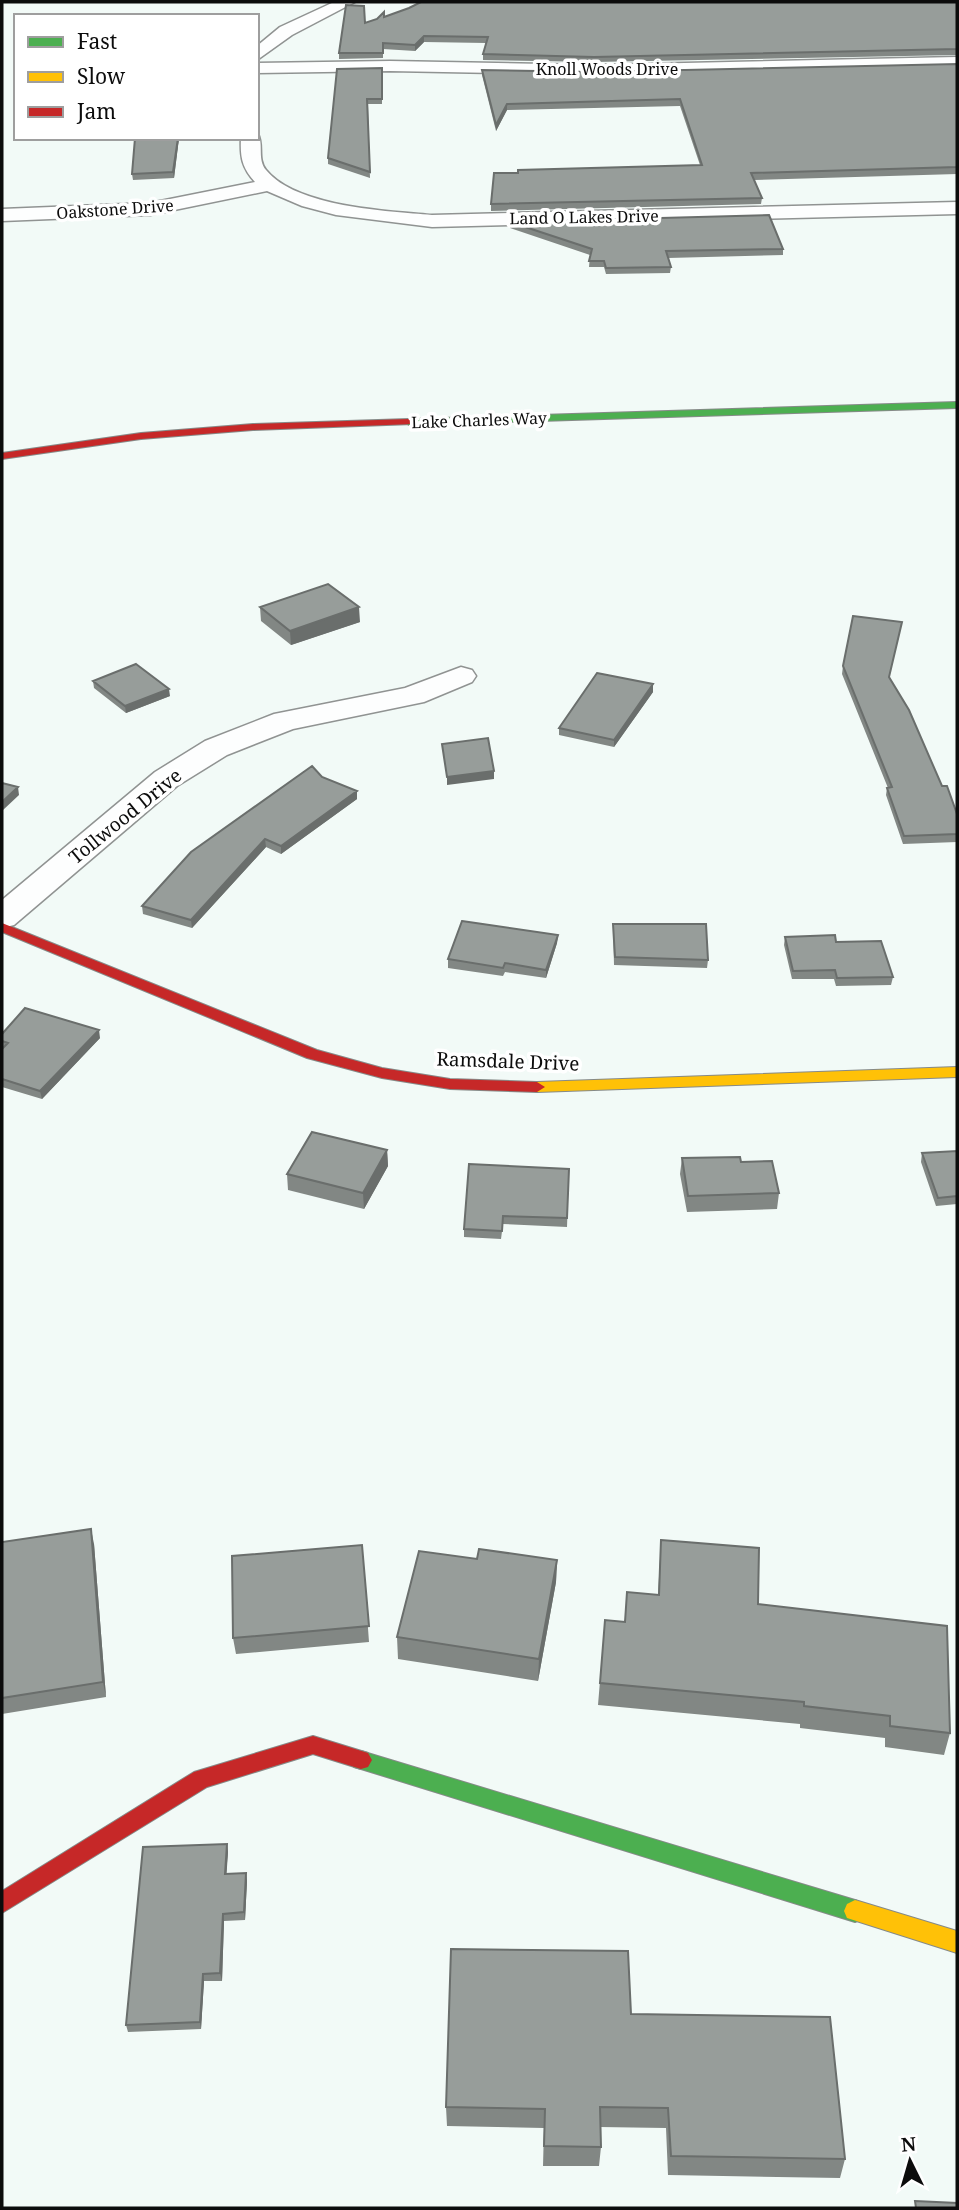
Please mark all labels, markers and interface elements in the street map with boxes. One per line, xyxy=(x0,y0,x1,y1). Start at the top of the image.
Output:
legend xyxy=(14,14,259,140)
text: Fast xyxy=(77,27,117,55)
street label: Knoll Woods Drive xyxy=(536,58,678,80)
text: Slow xyxy=(77,62,126,90)
text: Jam xyxy=(76,97,116,125)
street label: Oakstone Drive xyxy=(56,194,174,224)
street label: Land O Lakes Drive xyxy=(509,205,659,229)
street label: Lake Charles Way xyxy=(411,407,548,433)
street label: Tollwood Drive xyxy=(63,762,187,870)
street label: Ramsdale Drive xyxy=(436,1046,580,1076)
north arrow xyxy=(875,2126,945,2196)
text: N xyxy=(900,2130,917,2158)

